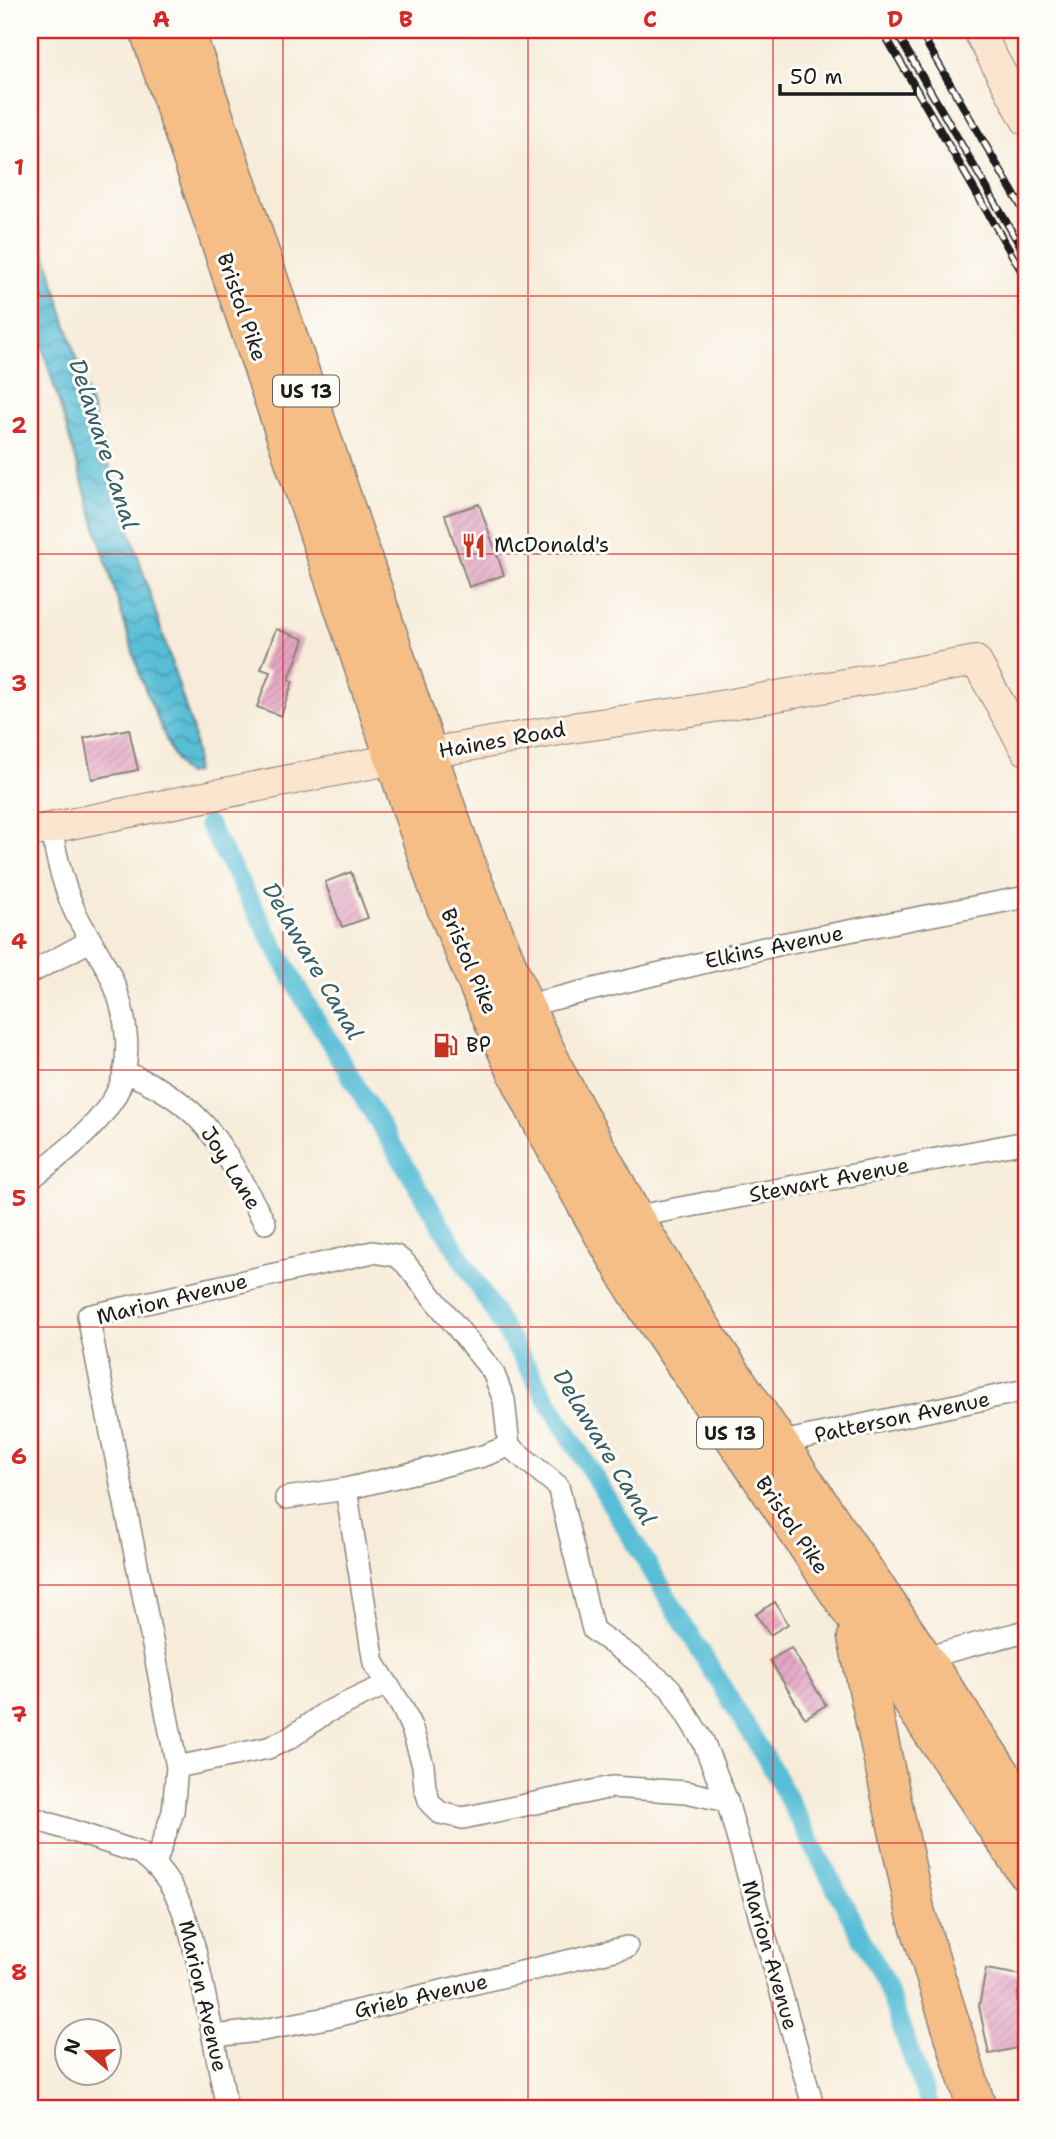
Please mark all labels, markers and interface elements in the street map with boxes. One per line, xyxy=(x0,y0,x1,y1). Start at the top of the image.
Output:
text: A xyxy=(152,4,170,34)
text: B xyxy=(399,4,413,34)
text: C xyxy=(643,4,657,34)
text: D xyxy=(887,4,903,34)
scale bar xyxy=(780,52,914,96)
text: 50 m xyxy=(790,63,843,91)
text: 1 xyxy=(14,152,24,182)
street label: Bristol Pike xyxy=(210,249,274,365)
water label: Delaware Canal xyxy=(62,355,146,533)
road number: US 13 xyxy=(273,376,339,406)
text: 2 xyxy=(11,410,27,440)
restaurant icon: McDonald's xyxy=(460,531,488,559)
place label: McDonald's xyxy=(494,531,609,559)
text: 3 xyxy=(11,668,27,698)
street label: Haines Road xyxy=(436,715,568,765)
water label: Delaware Canal xyxy=(256,877,370,1045)
street label: Bristol Pike xyxy=(434,904,504,1018)
street label: Elkins Avenue xyxy=(702,919,846,975)
text: 4 xyxy=(11,926,27,956)
fuel station icon: BP xyxy=(432,1031,460,1059)
place label: BP xyxy=(466,1031,491,1059)
street label: Joy Lane xyxy=(194,1121,268,1215)
street label: Stewart Avenue xyxy=(747,1151,911,1209)
text: 5 xyxy=(12,1183,26,1213)
street label: Marion Avenue xyxy=(94,1267,250,1331)
water label: Delaware Canal xyxy=(546,1363,664,1531)
street label: Patterson Avenue xyxy=(812,1385,992,1449)
road number: US 13 xyxy=(697,1418,763,1448)
text: 6 xyxy=(11,1441,27,1471)
street label: Bristol Pike xyxy=(749,1470,835,1580)
text: 7 xyxy=(11,1699,27,1729)
street label: Marion Avenue xyxy=(735,1877,805,2033)
street label: Marion Avenue xyxy=(172,1918,234,2074)
text: 8 xyxy=(11,1957,27,1987)
street label: Grieb Avenue xyxy=(352,1967,490,2025)
north arrow xyxy=(52,2016,122,2086)
text: N xyxy=(58,2035,87,2058)

